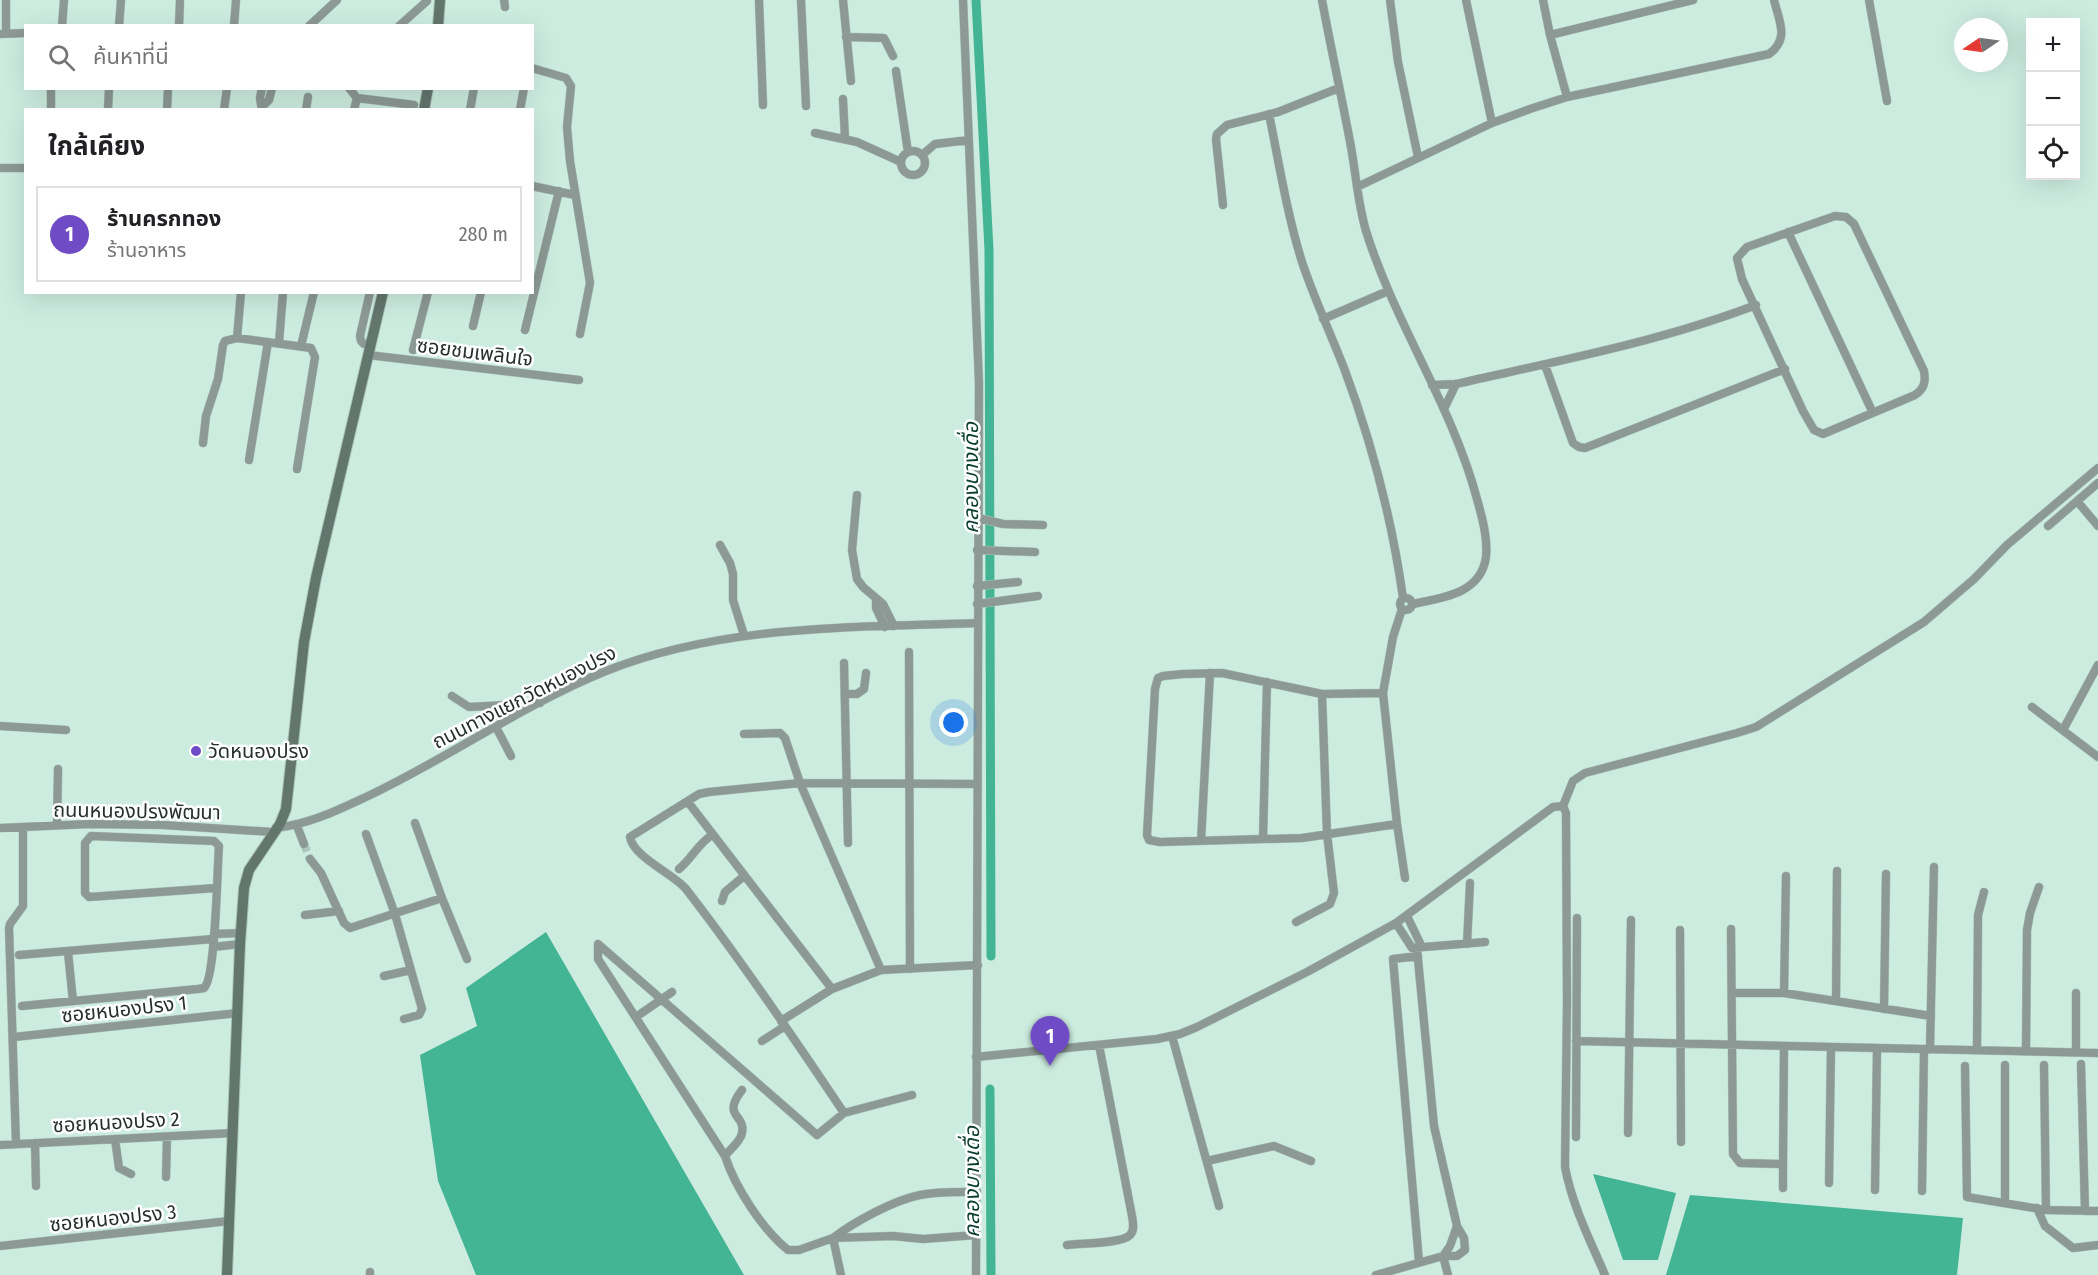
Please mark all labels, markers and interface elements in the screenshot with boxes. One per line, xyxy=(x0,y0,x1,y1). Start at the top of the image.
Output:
north arrow xyxy=(1954,18,2008,72)
map controls xyxy=(2026,18,2080,180)
button: + xyxy=(2026,18,2080,72)
search box xyxy=(24,24,534,90)
icon: search xyxy=(45,41,78,74)
text: ค้นหาที่นี่ xyxy=(93,43,169,70)
button: − xyxy=(2026,72,2080,126)
button: locate xyxy=(2026,126,2080,180)
text: ใกล้เคียง xyxy=(48,131,145,162)
text: ร้านครกทอง xyxy=(107,205,221,232)
text: 1 xyxy=(65,222,74,246)
text: 280 m xyxy=(459,222,508,246)
text: ร้านอาหาร xyxy=(107,238,186,262)
street label: ซอยชมเพลินใจ xyxy=(416,333,534,371)
water label: คลองบางเดื่อ xyxy=(956,421,984,534)
street label: ถนนทางแยกวัดหนองปรง xyxy=(428,640,620,754)
your location xyxy=(939,708,968,737)
place label: วัดหนองปรง xyxy=(208,739,309,763)
marker: วัดหนองปรง xyxy=(189,744,203,758)
street label: ถนนหนองปรงพัฒนา xyxy=(53,798,221,824)
street label: ซอยหนองปรง 1 xyxy=(60,990,188,1028)
pin: 1 xyxy=(1030,1016,1070,1066)
street label: ซอยหนองปรง 2 xyxy=(52,1107,180,1137)
water label: คลองบางเดื่อ xyxy=(957,1125,985,1238)
street label: ซอยหนองปรง 3 xyxy=(49,1199,177,1237)

